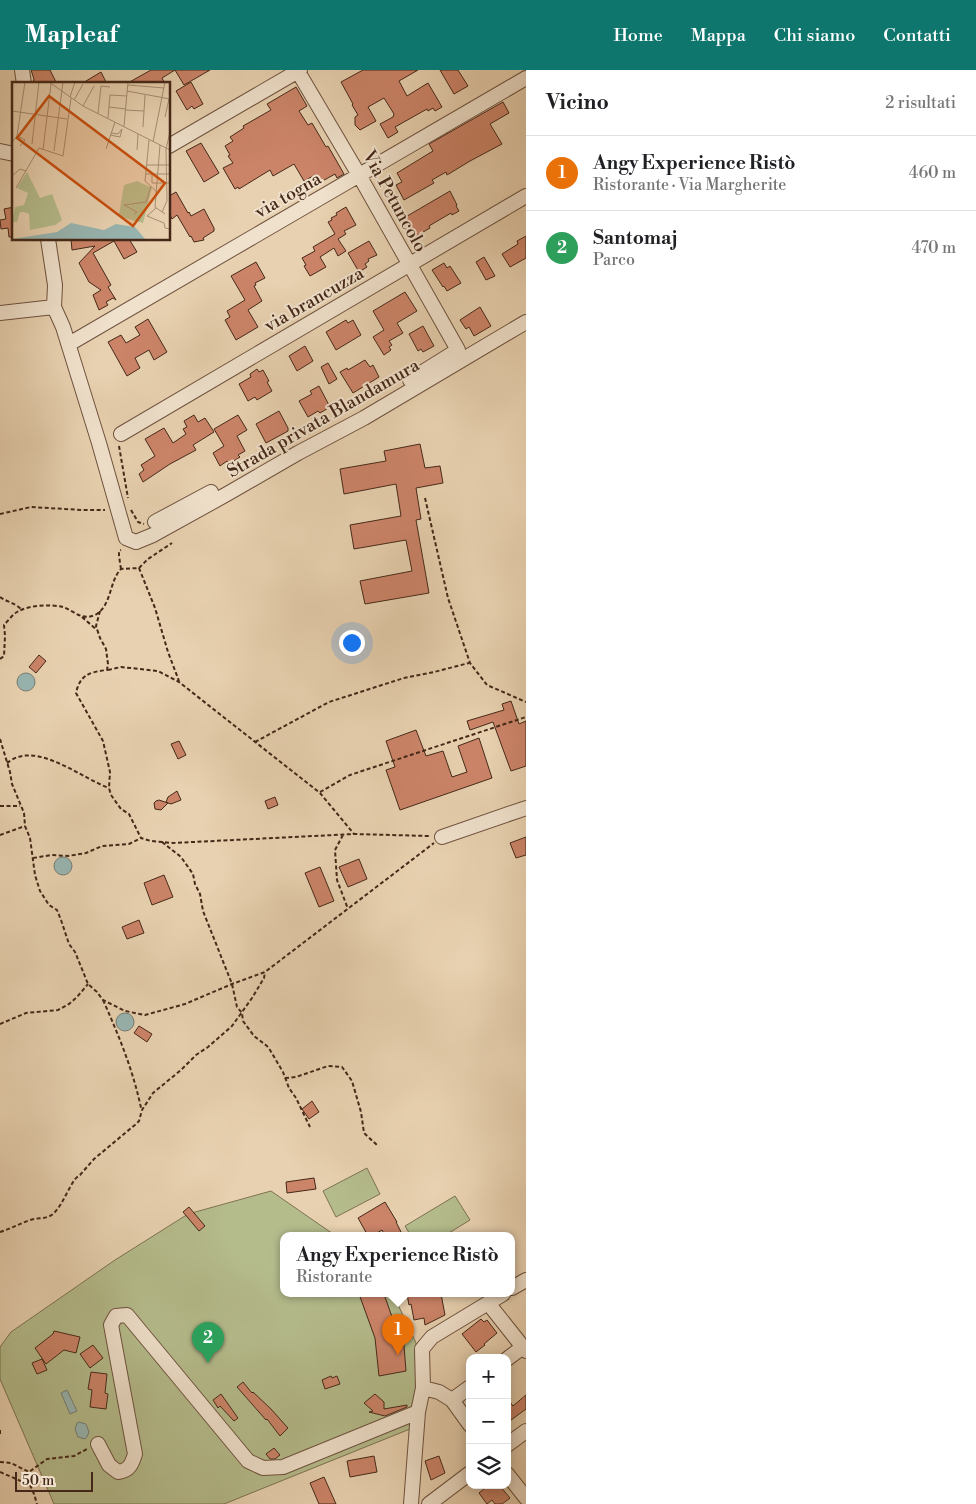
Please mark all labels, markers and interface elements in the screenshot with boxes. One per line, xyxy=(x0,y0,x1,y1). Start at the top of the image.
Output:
text: Mapleaf xyxy=(25,20,118,50)
text: Home xyxy=(613,24,663,47)
text: Mappa xyxy=(691,24,746,47)
text: Chi siamo xyxy=(774,24,855,47)
text: Contatti xyxy=(883,24,951,47)
inset map xyxy=(12,82,170,240)
text: Vicino xyxy=(546,90,609,116)
text: 2 risultati xyxy=(885,93,956,113)
street label: Via Petuncolo xyxy=(357,145,432,256)
text: Angy Experience Ristò xyxy=(593,151,796,175)
text: 1 xyxy=(558,163,566,183)
text: 460 m xyxy=(909,163,956,183)
street label: via togna xyxy=(250,167,326,224)
text: Ristorante · Via Margherite xyxy=(593,175,786,195)
text: Santomaj xyxy=(593,226,677,250)
text: 2 xyxy=(557,238,567,258)
text: 470 m xyxy=(912,238,956,258)
text: Parco xyxy=(593,250,635,270)
street label: via brancuzza xyxy=(259,261,369,338)
street label: Strada privata Blandamura xyxy=(223,353,424,483)
your location xyxy=(339,630,365,656)
popup xyxy=(280,1232,515,1297)
text: Angy Experience Ristò xyxy=(296,1243,499,1267)
text: Ristorante xyxy=(296,1267,372,1287)
pin: 1 xyxy=(382,1314,414,1355)
pin: 2 xyxy=(192,1322,224,1363)
map controls xyxy=(466,1354,511,1489)
button: + xyxy=(466,1354,511,1399)
button: − xyxy=(466,1399,511,1444)
button: layers xyxy=(466,1444,511,1489)
scale bar xyxy=(15,1469,92,1492)
text: 50 m xyxy=(22,1472,54,1490)

